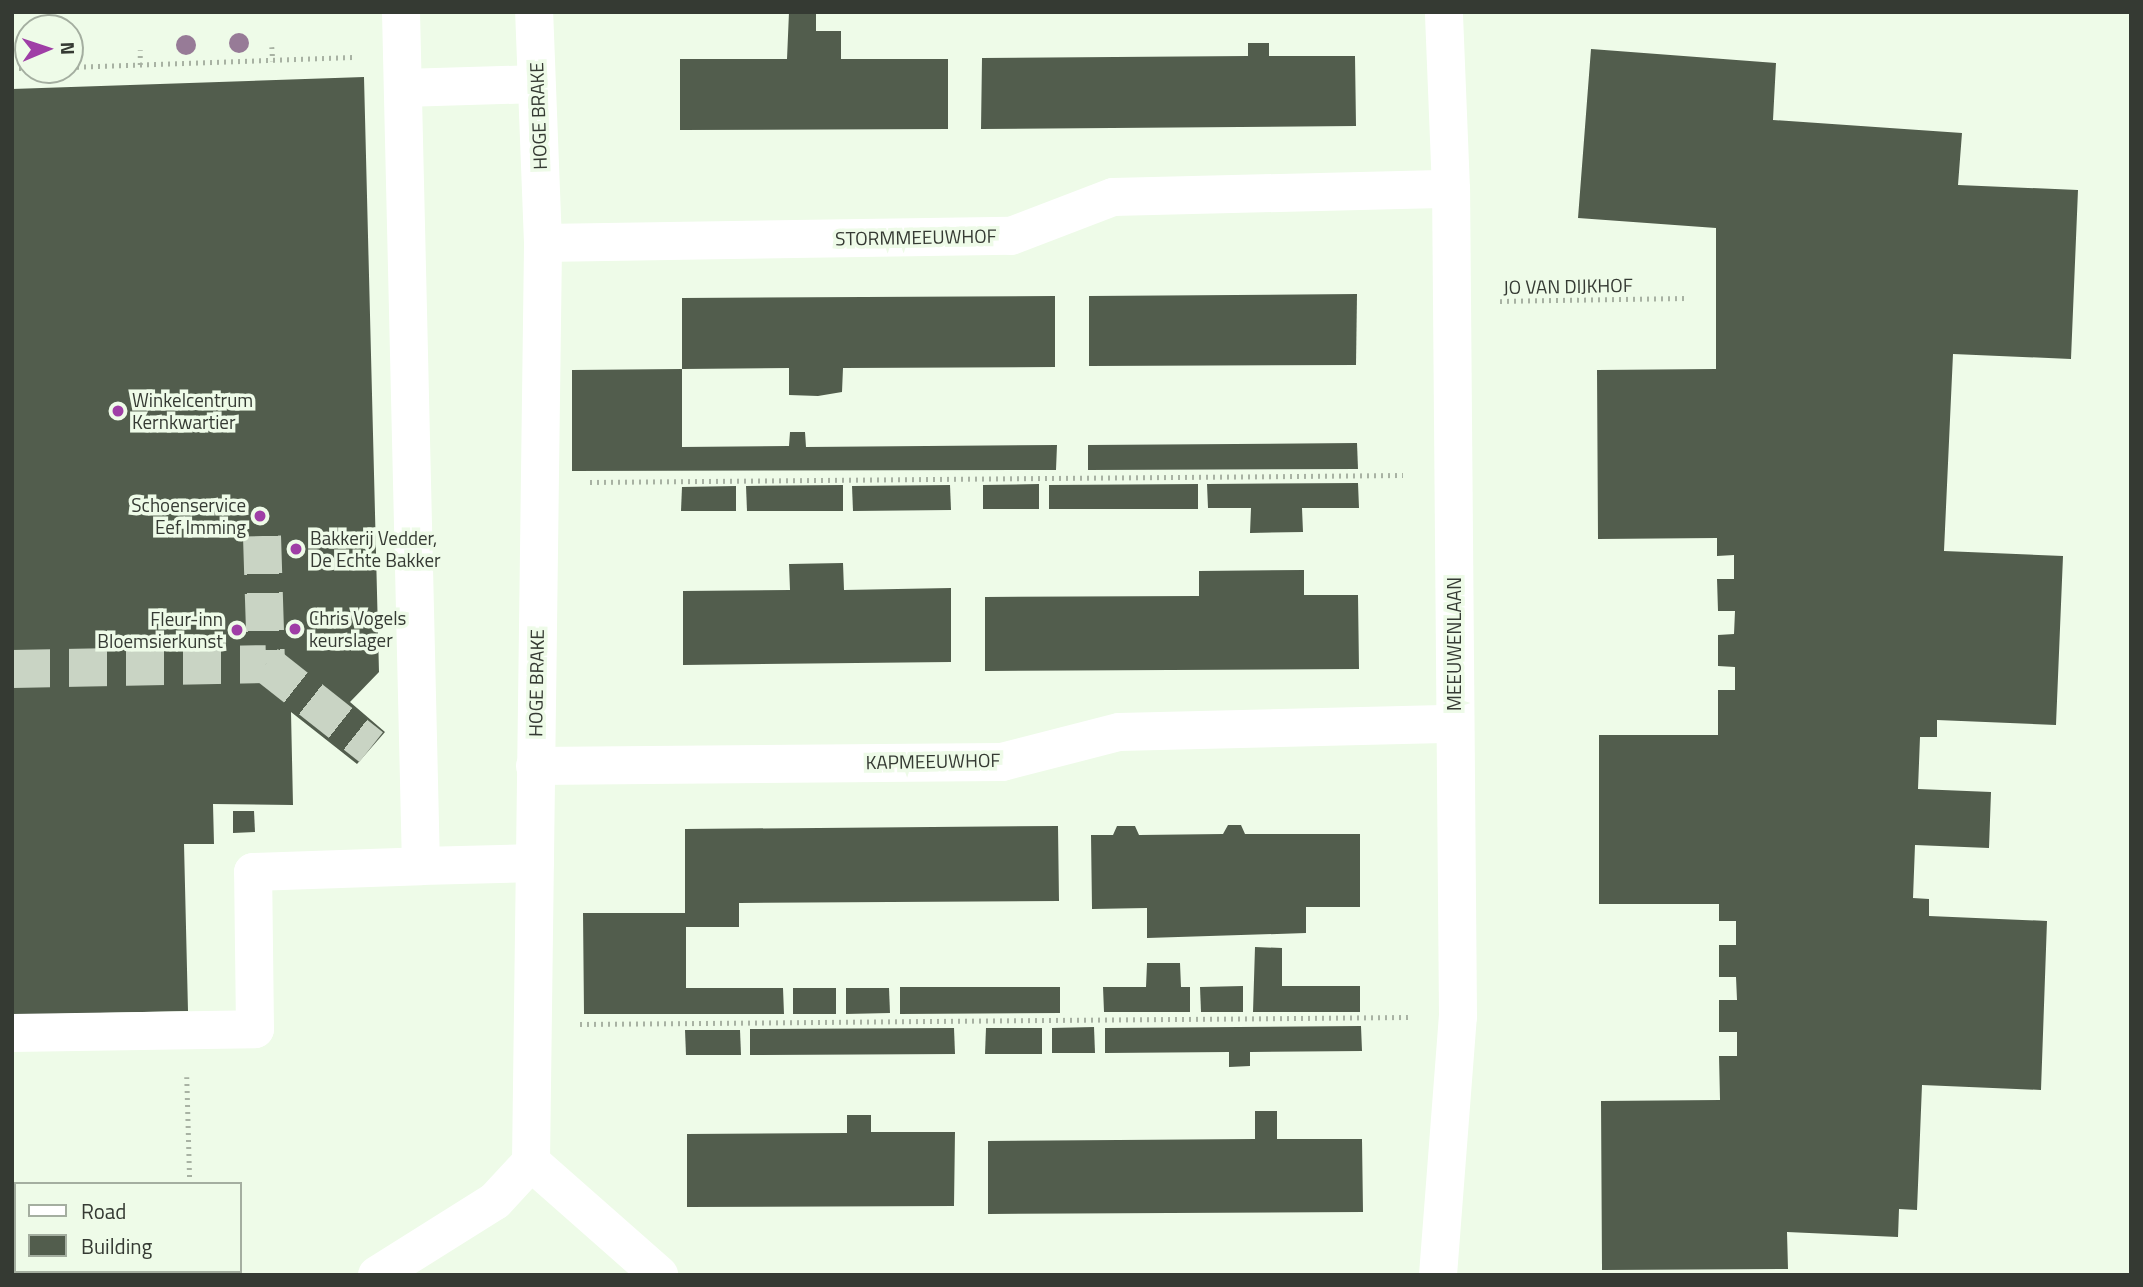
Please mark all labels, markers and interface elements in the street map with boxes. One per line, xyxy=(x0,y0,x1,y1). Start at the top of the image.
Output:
north arrow xyxy=(14,14,84,84)
text: N xyxy=(54,41,83,55)
street label: HOGE BRAKE xyxy=(525,62,551,170)
street label: STORMMEEUWHOF xyxy=(835,224,997,250)
street label: JO VAN DIJKHOF xyxy=(1503,273,1633,299)
place label: Winkelcentrum Kernkwartier xyxy=(132,389,253,433)
marker: Winkelcentrum Kernkwartier xyxy=(110,403,126,419)
place label: Schoenservice Eef Imming xyxy=(131,494,246,538)
marker: Schoenservice Eef Imming xyxy=(252,508,268,524)
place label: Bakkerij Vedder, De Echte Bakker xyxy=(310,527,441,571)
marker: Bakkerij Vedder, De Echte Bakker xyxy=(288,541,304,557)
street label: MEEUWENLAAN xyxy=(1443,577,1465,711)
place label: Chris Vogels keurslager xyxy=(309,607,406,651)
place label: Fleur-inn Bloemsierkunst xyxy=(97,608,223,652)
marker: Chris Vogels keurslager xyxy=(287,621,303,637)
marker: Fleur-inn Bloemsierkunst xyxy=(229,622,245,638)
street label: HOGE BRAKE xyxy=(524,629,548,737)
street label: KAPMEEUWHOF xyxy=(865,748,1001,774)
legend xyxy=(14,1182,242,1273)
text: Road xyxy=(81,1195,126,1227)
text: Building xyxy=(81,1230,152,1262)

